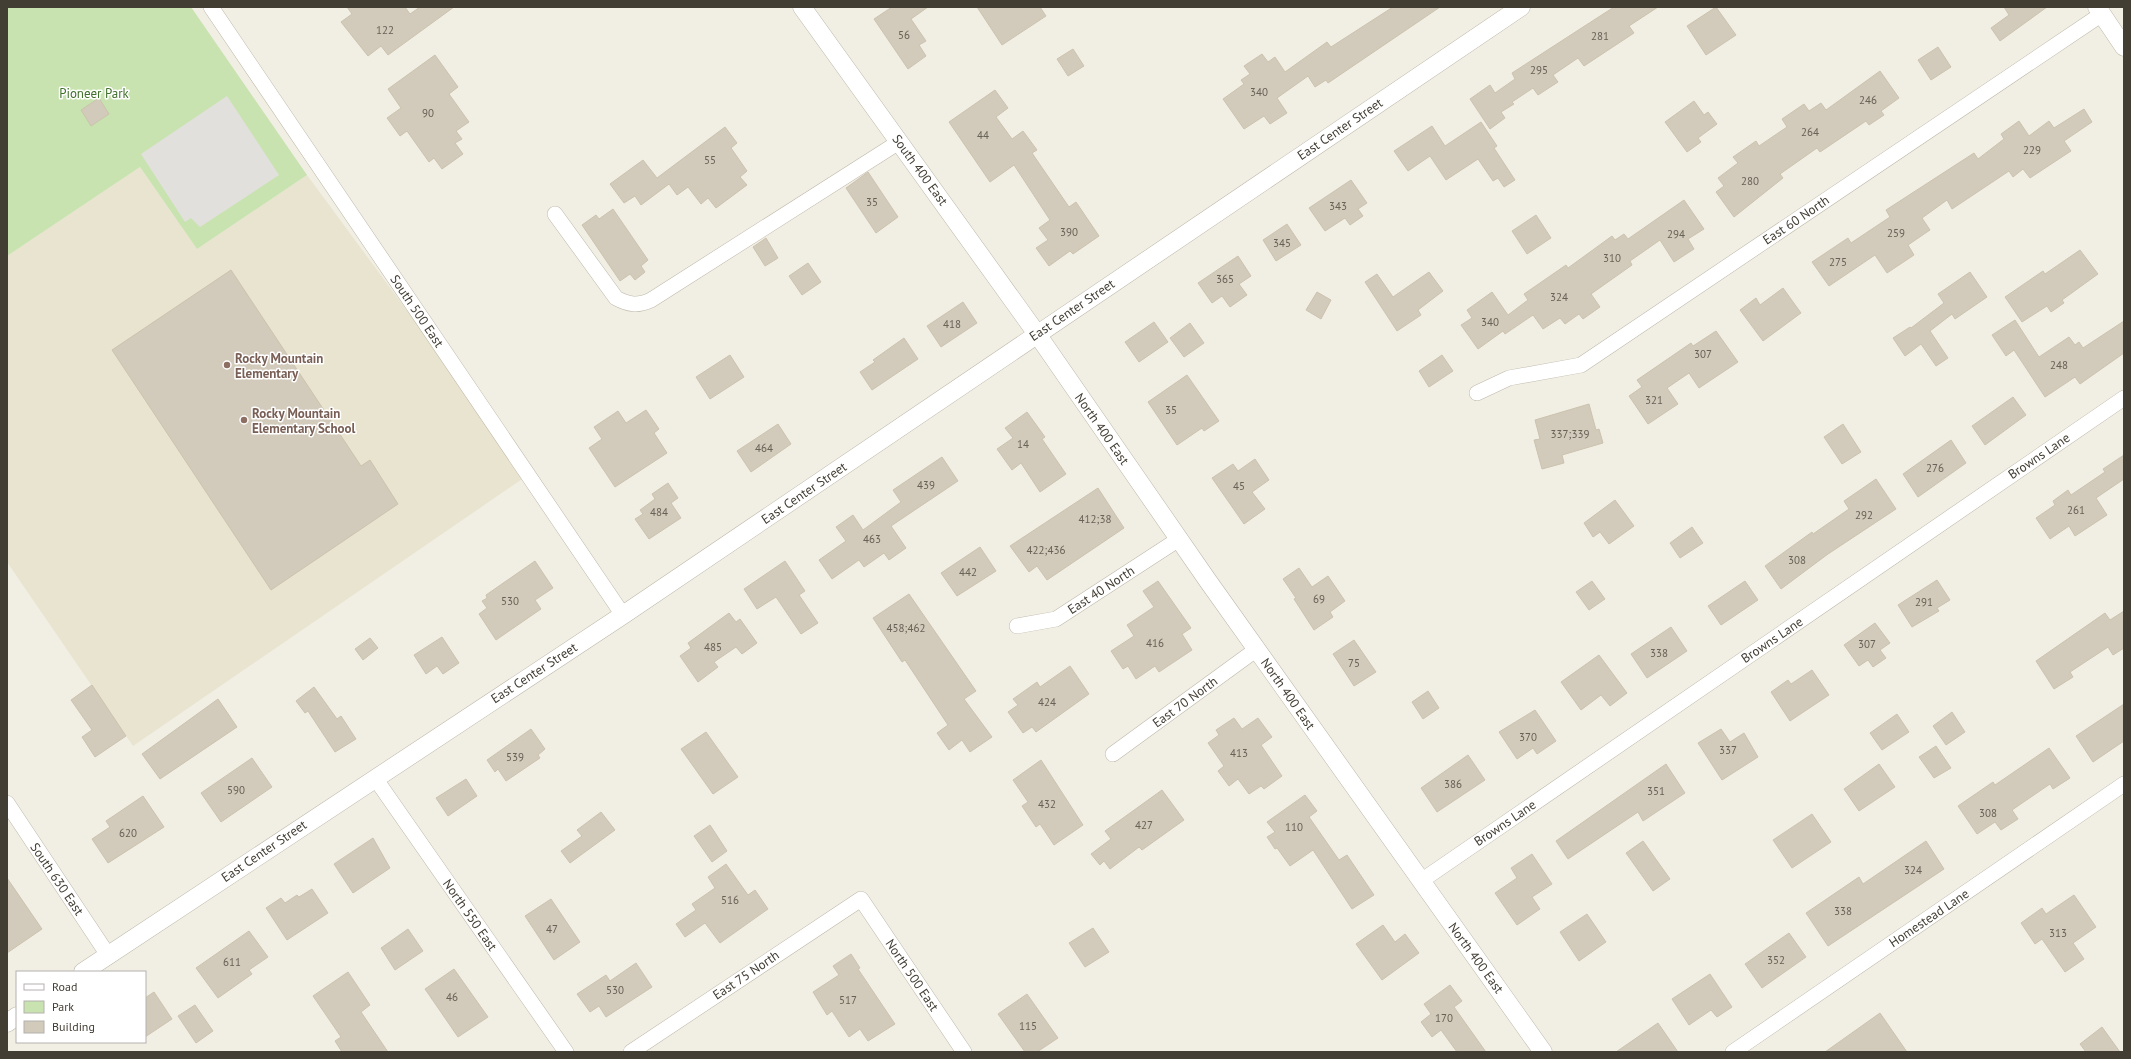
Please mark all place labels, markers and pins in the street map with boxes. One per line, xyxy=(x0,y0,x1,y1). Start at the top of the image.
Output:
place label: Rocky Mountain Elementary xyxy=(235,350,323,382)
marker: Rocky Mountain Elementary xyxy=(222,360,232,370)
place label: Rocky Mountain Elementary School xyxy=(252,405,356,437)
marker: Rocky Mountain Elementary School xyxy=(239,415,249,425)

